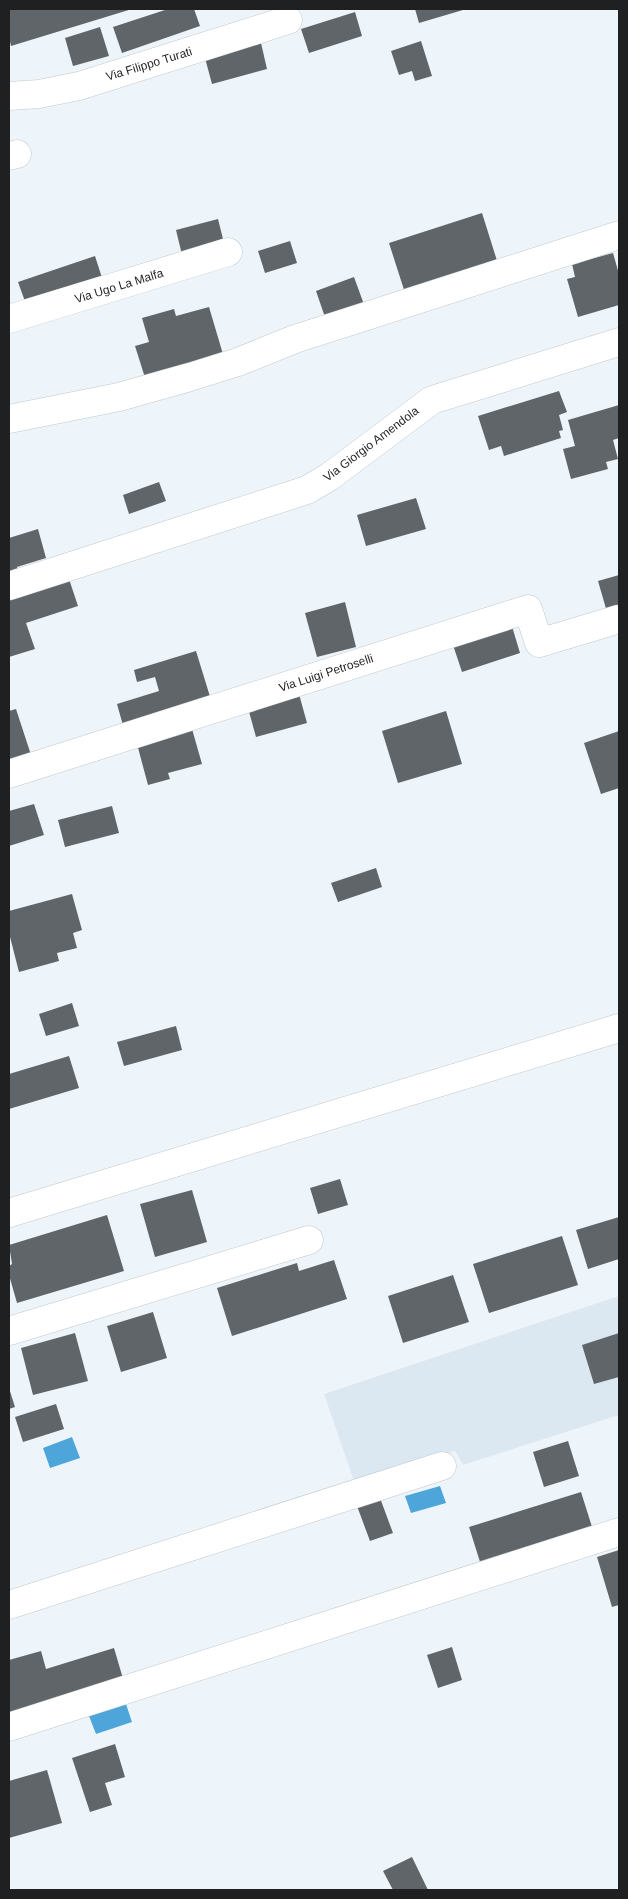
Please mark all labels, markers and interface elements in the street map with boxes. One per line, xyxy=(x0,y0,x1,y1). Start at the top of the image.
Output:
street label: Via Filippo Turati xyxy=(104,44,194,84)
street label: Via Ugo La Malfa xyxy=(73,266,165,306)
street label: Via Giorgio Amendola xyxy=(321,403,422,484)
street label: Via Luigi Petroselli xyxy=(277,651,375,695)

